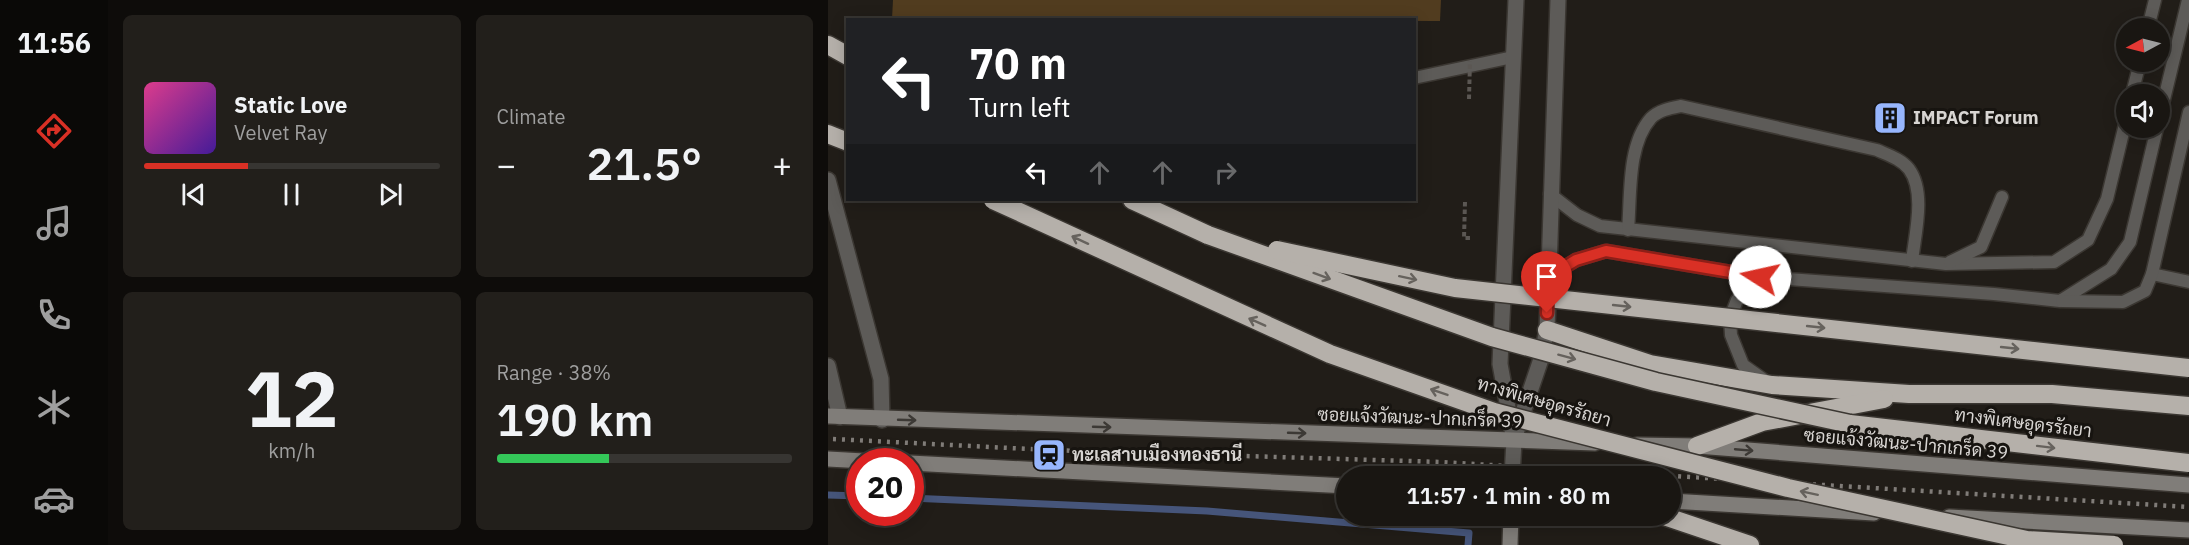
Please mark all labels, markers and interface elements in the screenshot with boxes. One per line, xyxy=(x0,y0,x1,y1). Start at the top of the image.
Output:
north arrow xyxy=(2116,18,2170,72)
map controls xyxy=(2116,18,2170,138)
text: 11:56 xyxy=(17,25,91,60)
text: 70 m xyxy=(969,36,1067,91)
icon: left xyxy=(870,42,948,120)
button: sound xyxy=(2116,84,2170,138)
text: Turn left xyxy=(969,89,1070,124)
text: Static Love xyxy=(234,90,347,119)
building icon: IMPACT Forum xyxy=(1872,100,1908,136)
text: Climate xyxy=(497,103,565,130)
place label: IMPACT Forum xyxy=(1913,106,2038,129)
icon: directions xyxy=(33,110,75,152)
text: Velvet Ray xyxy=(234,119,327,146)
text: 21.5° xyxy=(586,134,702,192)
text: − xyxy=(497,143,516,186)
text: + xyxy=(772,143,792,186)
icon: left xyxy=(1020,156,1053,189)
icon: ahead xyxy=(1083,156,1116,189)
icon: ahead xyxy=(1146,156,1179,189)
icon: right xyxy=(1209,156,1242,189)
icon: previous xyxy=(177,178,210,211)
icon: pause xyxy=(275,178,308,211)
icon: next xyxy=(374,178,407,211)
icon: music xyxy=(33,202,75,244)
one-way arrow xyxy=(1071,234,1089,246)
position arrow xyxy=(1728,245,1792,309)
pin xyxy=(1521,251,1572,313)
icon: arrive xyxy=(1530,260,1563,293)
one-way arrow xyxy=(1312,271,1331,282)
one-way arrow xyxy=(1398,273,1418,284)
icon: phone xyxy=(33,294,75,336)
one-way arrow xyxy=(1612,301,1632,312)
one-way arrow xyxy=(1248,315,1266,326)
one-way arrow xyxy=(1806,322,1826,333)
one-way arrow xyxy=(2000,343,2020,354)
text: 12 xyxy=(245,347,339,448)
one-way arrow xyxy=(1557,352,1576,363)
text: Range · 38% xyxy=(497,359,611,386)
street label: ทางพิเศษอุดรรัถยา xyxy=(1474,371,1614,433)
icon: climate xyxy=(33,386,75,428)
one-way arrow xyxy=(1430,386,1448,397)
text: 190 km xyxy=(497,390,653,448)
street label: ซอยแจ้งวัฒนะ-ปากเกร็ด 39 xyxy=(1317,400,1523,433)
street label: ทางพิเศษอุดรรัถยา xyxy=(1953,403,2093,443)
one-way arrow xyxy=(897,415,917,426)
one-way arrow xyxy=(1092,421,1112,433)
street label: ซอยแจ้งวัฒนะ-ปากเกร็ด 39 xyxy=(1803,421,2009,464)
one-way arrow xyxy=(1287,428,1307,439)
text: km/h xyxy=(268,437,315,464)
station icon: ทะเลสาบเมืองทองธานี xyxy=(1031,437,1067,473)
place label: ทะเลสาบเมืองทองธานี xyxy=(1072,442,1242,466)
one-way arrow xyxy=(2036,442,2056,453)
one-way arrow xyxy=(1733,445,1753,456)
speed limit sign: 20 xyxy=(846,448,924,526)
icon: car xyxy=(33,478,75,520)
text: 11:57 · 1 min · 80 m xyxy=(1407,481,1611,510)
one-way arrow xyxy=(1800,486,1819,498)

